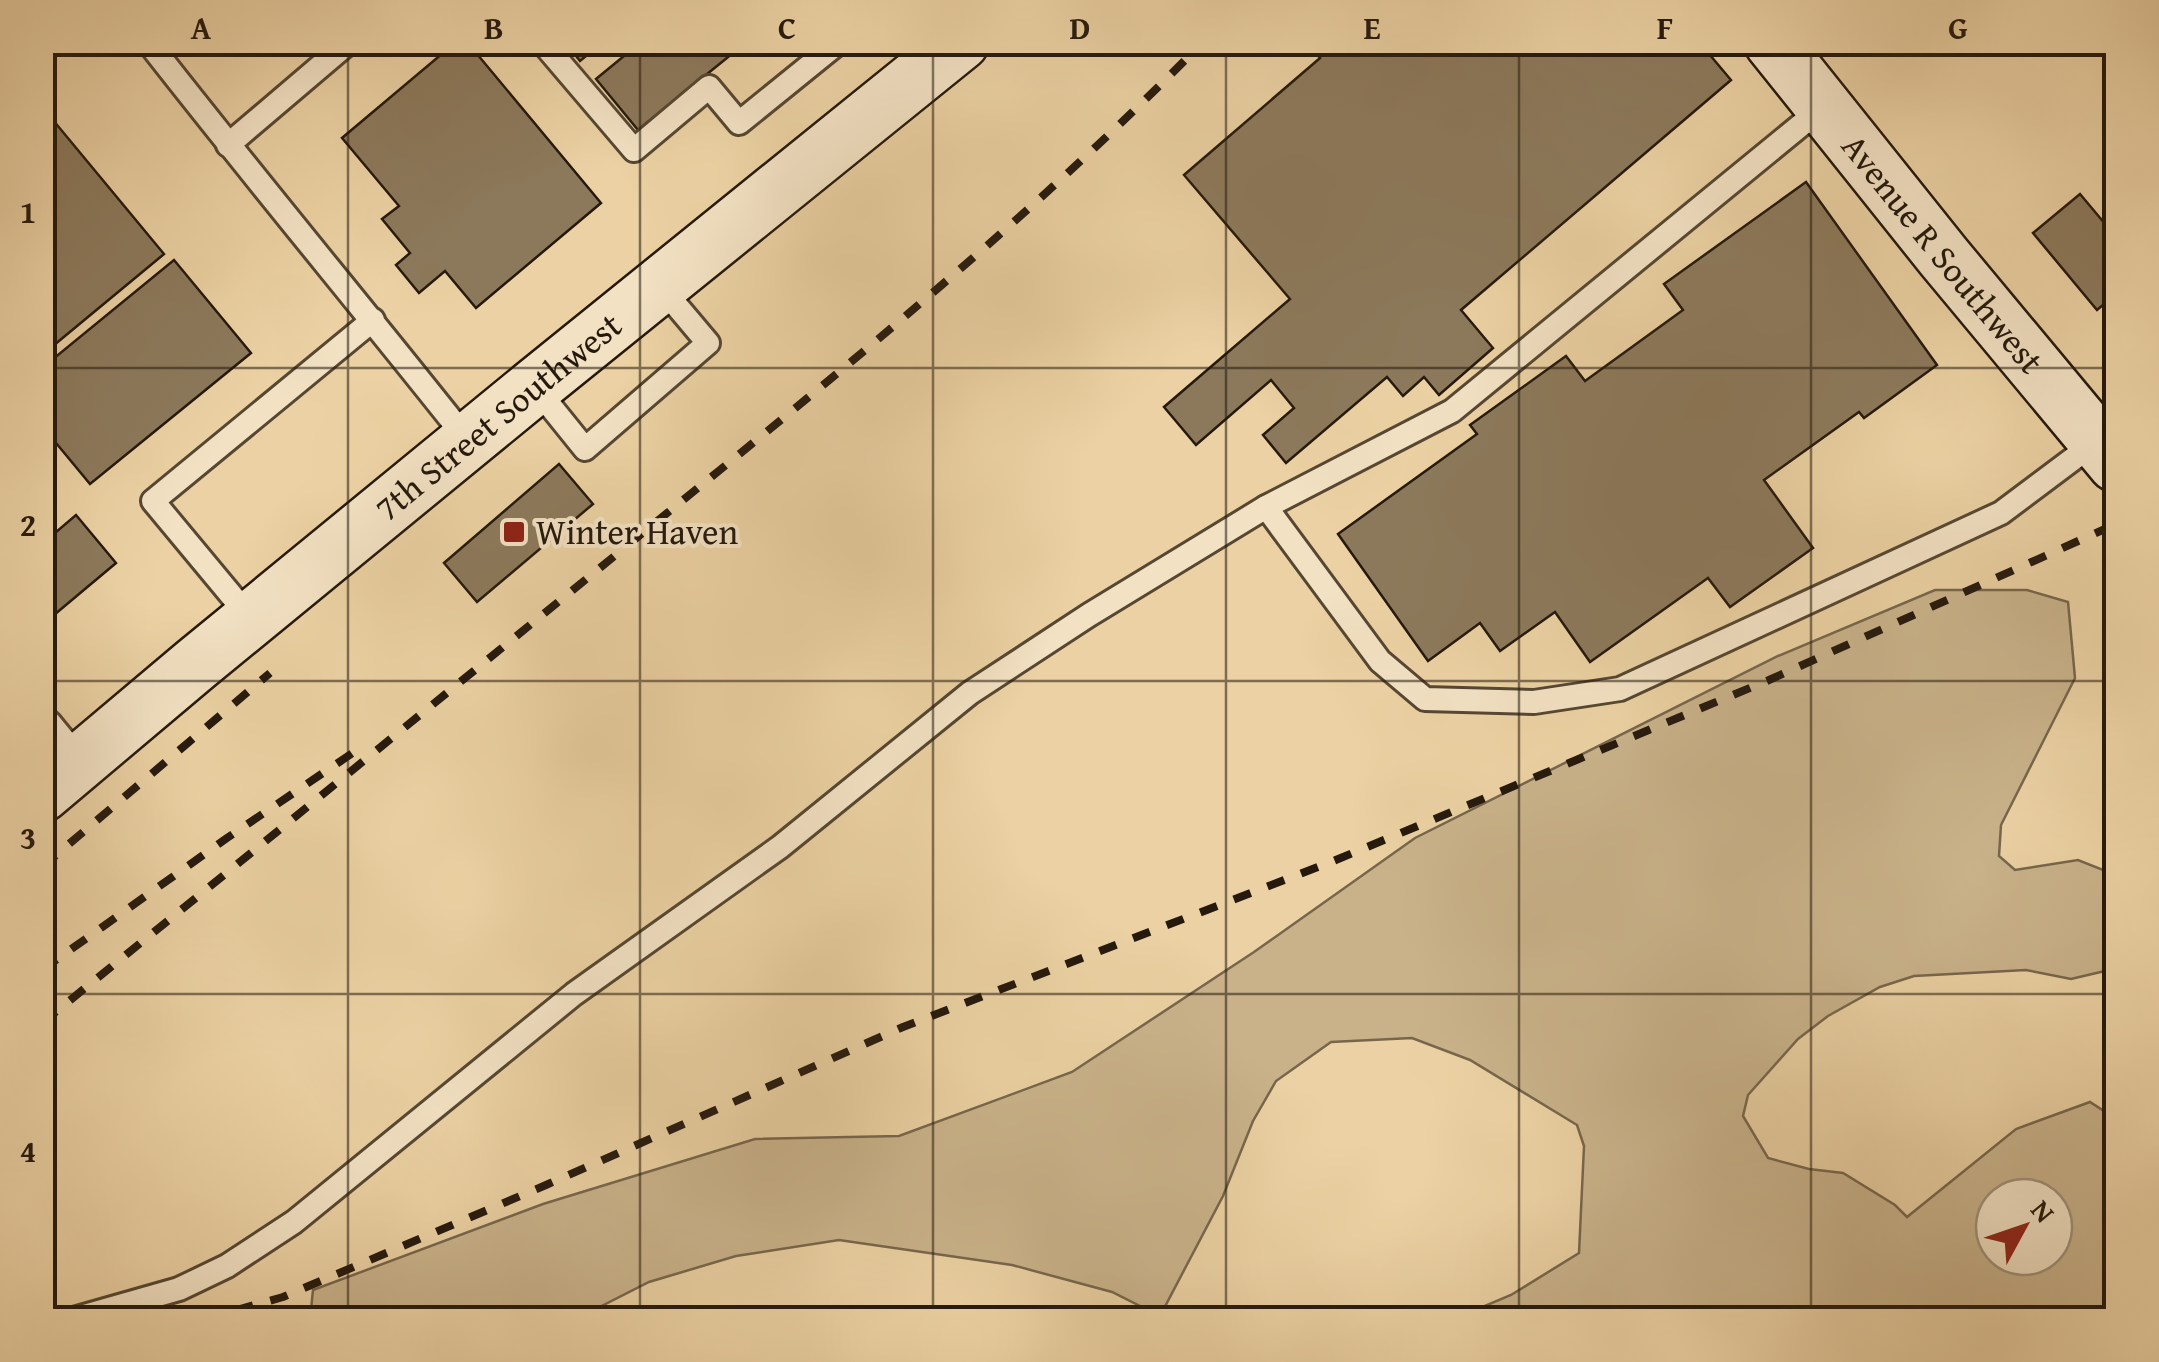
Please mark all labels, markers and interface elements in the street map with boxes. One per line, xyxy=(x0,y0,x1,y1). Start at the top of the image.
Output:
text: A xyxy=(191,4,212,51)
text: B xyxy=(484,4,504,51)
text: C xyxy=(778,4,796,51)
text: D xyxy=(1070,4,1090,51)
text: E xyxy=(1363,4,1381,51)
text: F xyxy=(1657,4,1673,51)
text: G xyxy=(1948,4,1968,51)
street label: Avenue R Southwest xyxy=(1830,123,2056,384)
text: 1 xyxy=(20,188,36,235)
street label: 7th Street Southwest xyxy=(363,300,632,533)
text: 2 xyxy=(20,501,36,548)
place label: Winter Haven xyxy=(536,506,738,557)
marker: Winter Haven xyxy=(501,519,527,545)
text: 3 xyxy=(20,814,36,861)
text: 4 xyxy=(20,1127,36,1174)
north arrow xyxy=(1974,1177,2074,1277)
text: N xyxy=(2022,1190,2065,1231)

